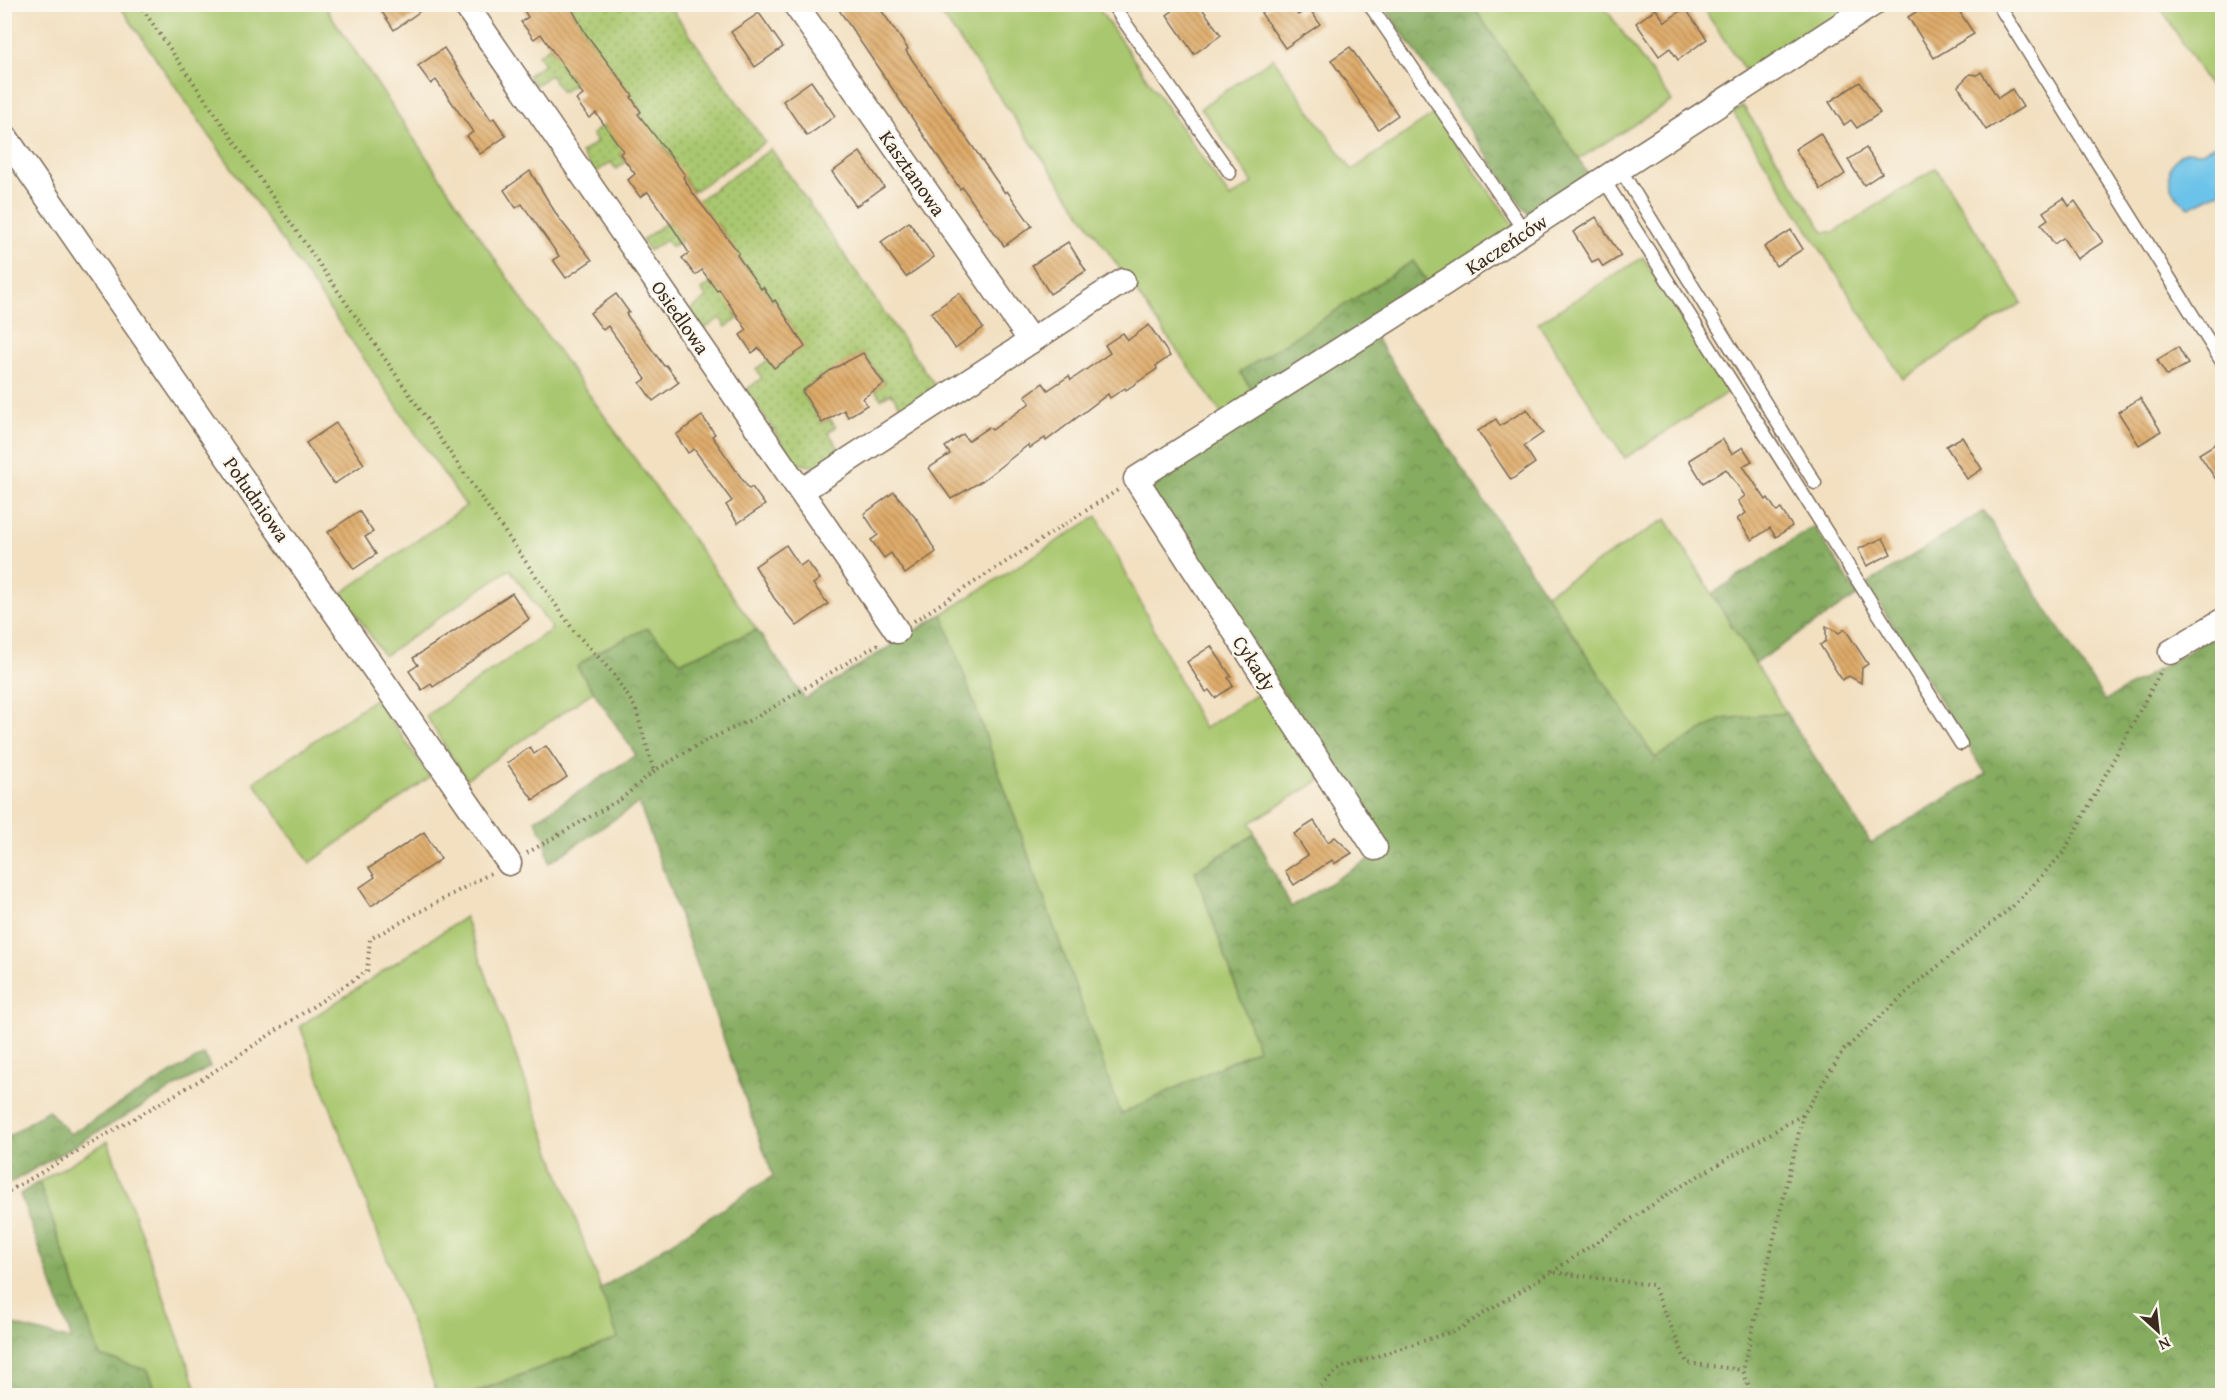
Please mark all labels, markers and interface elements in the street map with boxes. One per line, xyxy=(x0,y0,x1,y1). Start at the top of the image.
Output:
street label: Kasztanowa xyxy=(873,124,954,222)
street label: Kaczeńców xyxy=(1459,206,1553,281)
street label: Osiedlowa xyxy=(645,274,717,360)
street label: Południowa xyxy=(217,450,297,548)
street label: Cykady xyxy=(1226,629,1284,697)
north arrow xyxy=(2128,1301,2188,1361)
text: N xyxy=(2154,1331,2175,1358)

